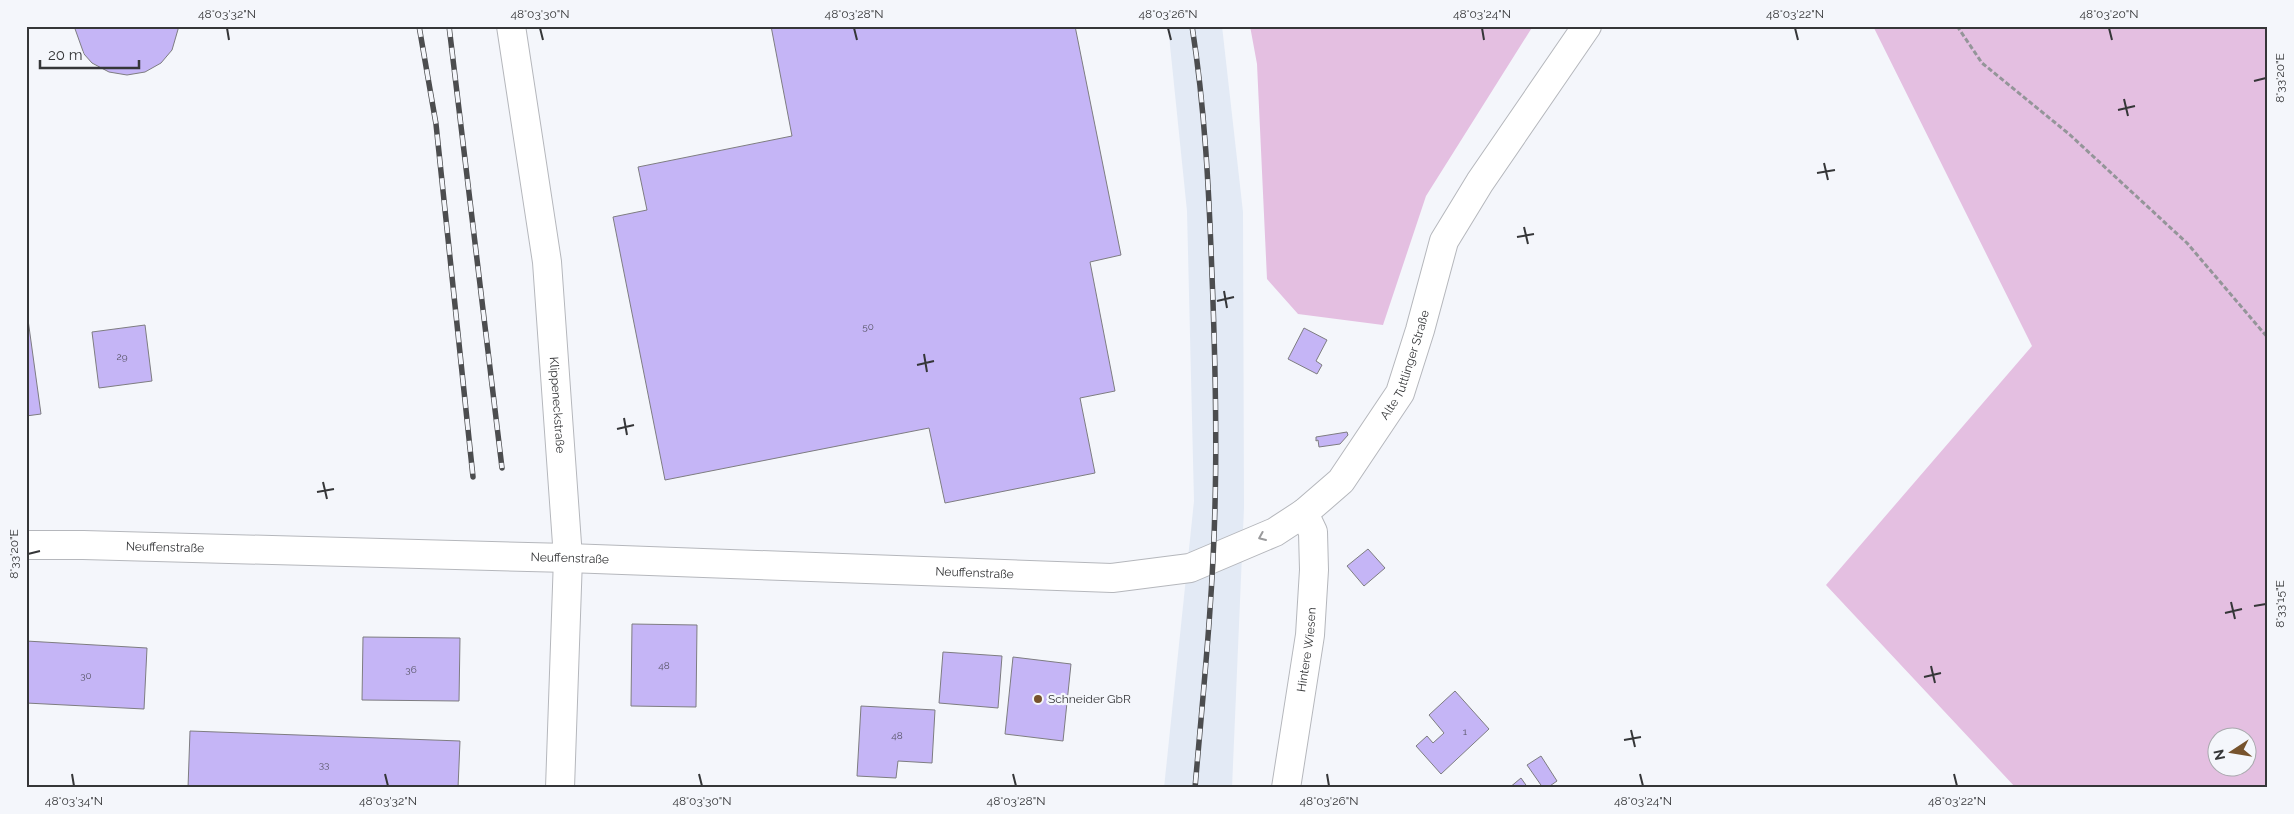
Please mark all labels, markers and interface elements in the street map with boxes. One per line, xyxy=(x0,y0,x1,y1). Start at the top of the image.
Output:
text: 48°03'32"N xyxy=(198,7,256,21)
text: 48°03'30"N xyxy=(510,7,570,21)
text: 48°03'28"N xyxy=(825,7,883,21)
text: 48°03'26"N xyxy=(1139,7,1197,21)
text: 48°03'24"N xyxy=(1453,7,1511,21)
text: 48°03'22"N xyxy=(1766,7,1824,21)
text: 48°03'20"N xyxy=(2080,7,2139,21)
scale bar xyxy=(40,38,139,70)
text: 20 m xyxy=(48,46,83,64)
text: 8°33'20"E xyxy=(2273,53,2287,103)
street label: Alte Tuttlinger Straße xyxy=(1377,309,1432,422)
house number: 50 xyxy=(862,321,874,332)
house number: 29 xyxy=(116,351,128,362)
street label: Klippeneckstraße xyxy=(547,356,568,454)
text: 8°33'20"E xyxy=(7,529,21,579)
one-way arrow xyxy=(1258,531,1267,542)
street label: Neuffenstraße xyxy=(126,539,204,555)
street label: Neuffenstraße xyxy=(530,550,609,567)
street label: Neuffenstraße xyxy=(935,565,1014,581)
text: 8°33'15"E xyxy=(2273,580,2287,628)
street label: Hintere Wiesen xyxy=(1294,607,1319,693)
house number: 48 xyxy=(658,660,670,671)
house number: 36 xyxy=(405,664,417,675)
house number: 30 xyxy=(80,670,92,681)
place label: Schneider GbR xyxy=(1048,692,1131,706)
marker: Schneider GbR xyxy=(1032,693,1044,705)
house number: 1 xyxy=(1463,726,1468,737)
north arrow xyxy=(2206,726,2256,776)
house number: 48 xyxy=(891,730,903,741)
text: N xyxy=(2210,748,2228,762)
house number: 33 xyxy=(319,759,329,770)
text: 48°03'34"N xyxy=(45,794,103,808)
text: 48°03'32"N xyxy=(359,794,417,808)
text: 48°03'30"N xyxy=(672,794,732,808)
text: 48°03'28"N xyxy=(987,794,1045,808)
text: 48°03'26"N xyxy=(1300,794,1358,808)
text: 48°03'24"N xyxy=(1614,794,1672,808)
text: 48°03'22"N xyxy=(1928,794,1986,808)

